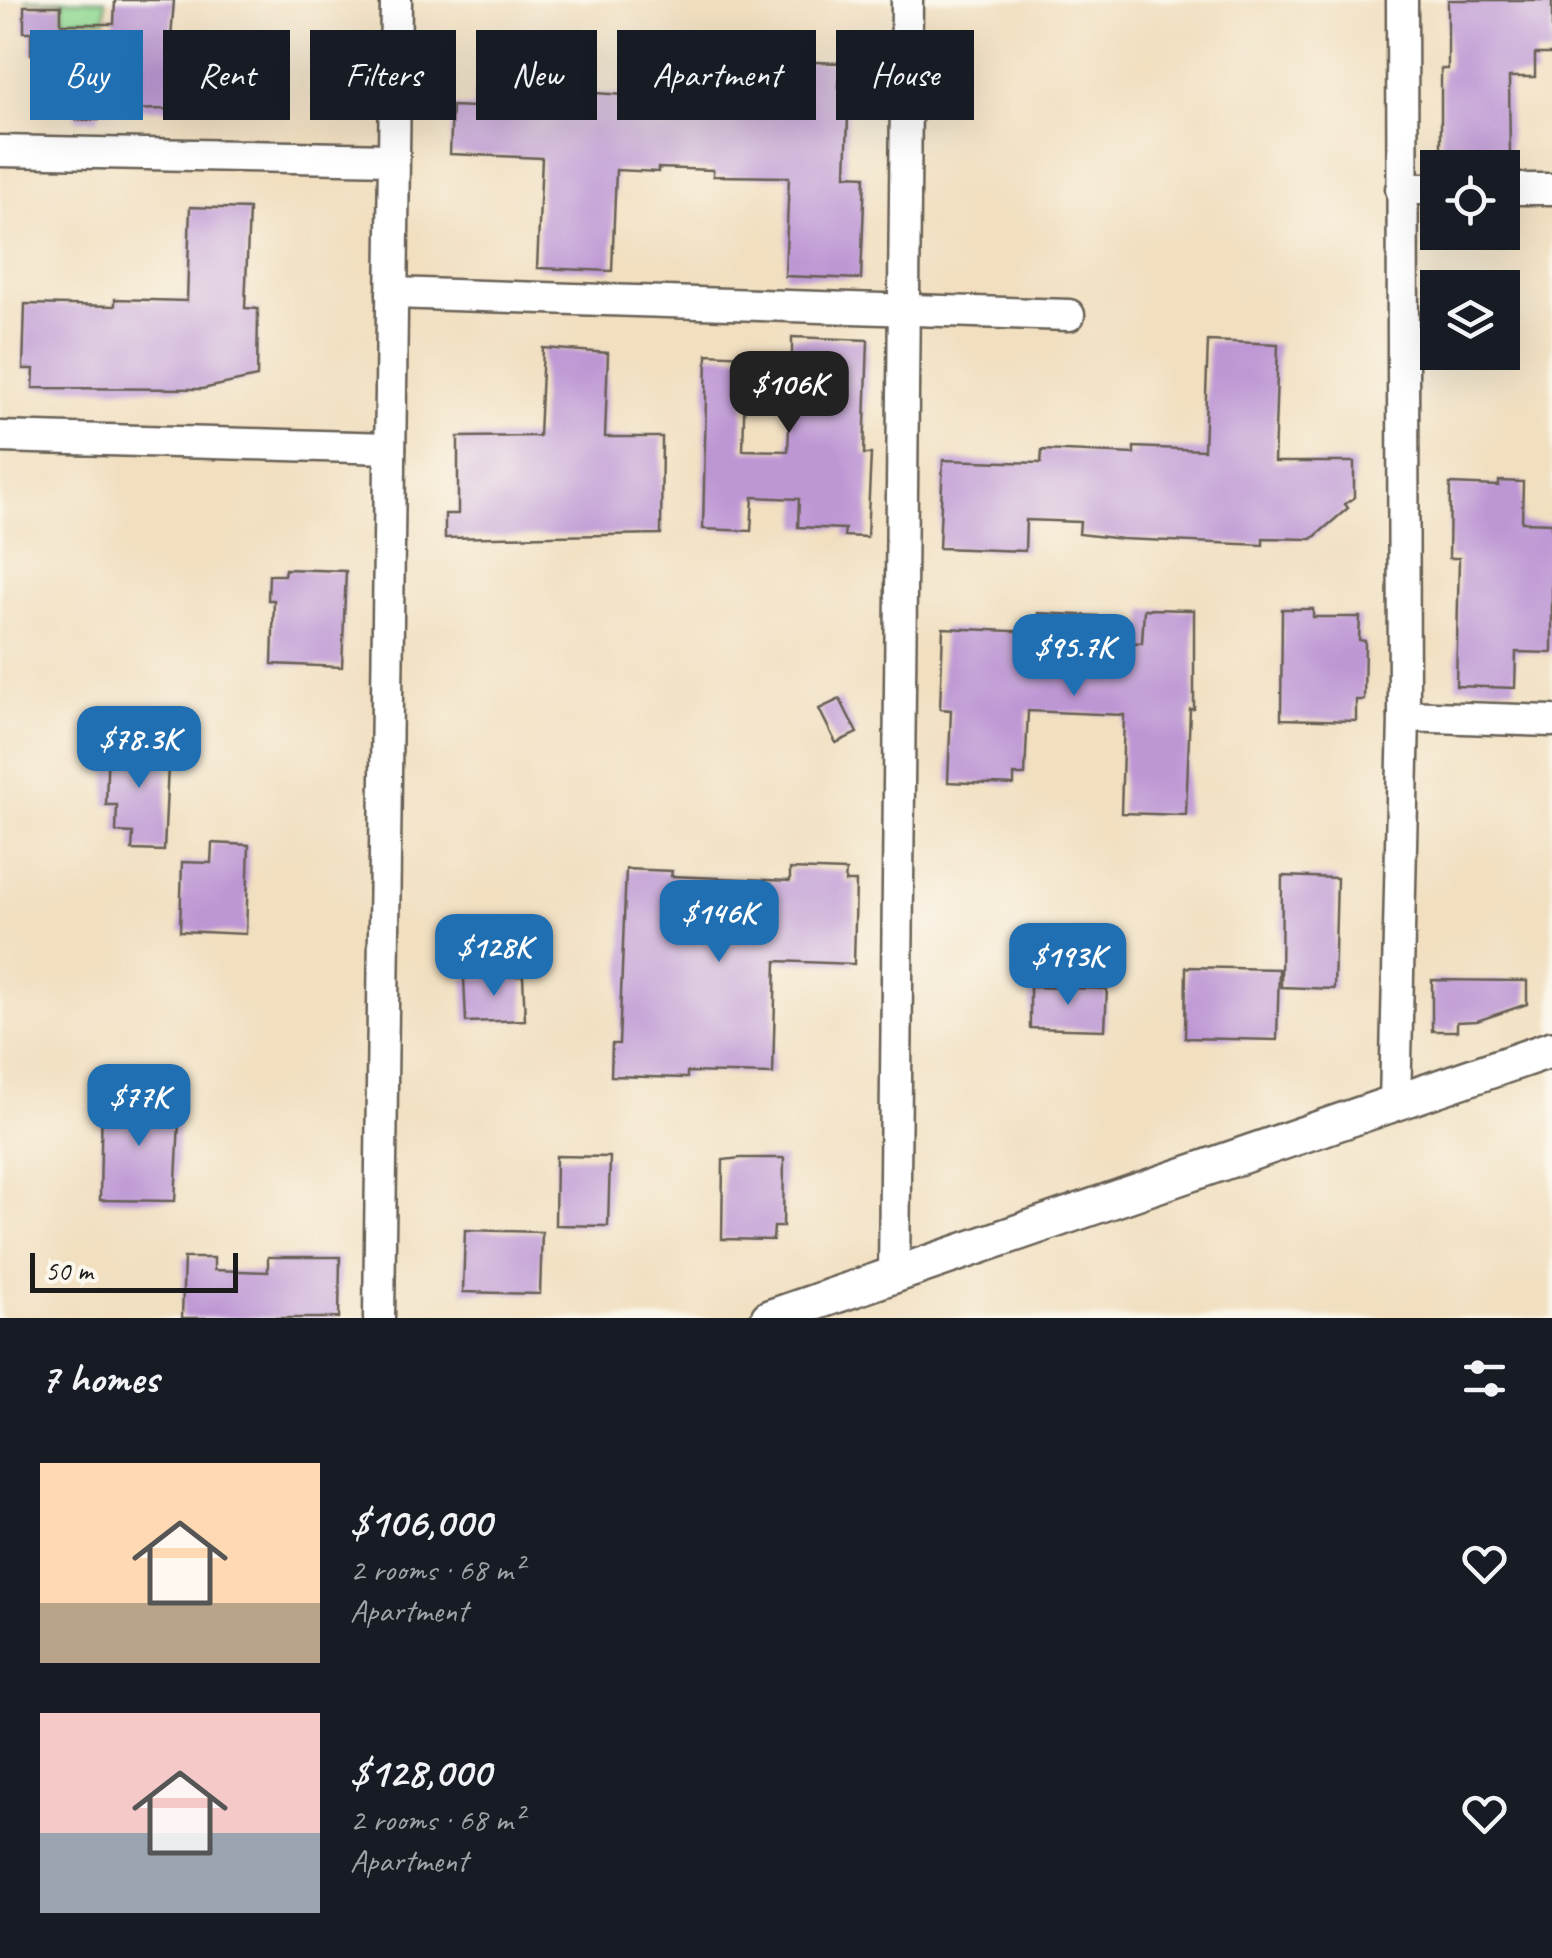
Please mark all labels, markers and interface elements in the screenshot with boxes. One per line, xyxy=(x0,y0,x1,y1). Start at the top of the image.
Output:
chip: Buy xyxy=(30,30,143,120)
chip: Rent xyxy=(163,30,290,120)
chip: Filters xyxy=(310,30,456,120)
chip: New xyxy=(476,30,597,120)
chip: Apartment xyxy=(617,30,816,120)
chip: House xyxy=(836,30,974,120)
map controls xyxy=(1420,150,1520,370)
button: locate xyxy=(1420,150,1520,250)
button: layers xyxy=(1420,270,1520,370)
pin: $106K xyxy=(719,351,859,436)
text: $106K xyxy=(752,363,826,404)
pin: $95.7K xyxy=(993,614,1155,699)
text: $95.7K xyxy=(1034,626,1114,667)
pin: $78.3K xyxy=(58,706,220,791)
text: $78.3K xyxy=(99,718,179,759)
pin: $146K xyxy=(649,880,789,965)
text: $146K xyxy=(682,892,756,933)
pin: $128K xyxy=(424,914,564,999)
pin: $193K xyxy=(998,923,1138,1008)
text: $128K xyxy=(457,926,531,967)
text: $193K xyxy=(1031,935,1105,976)
pin: $77K xyxy=(80,1064,198,1149)
text: $77K xyxy=(109,1076,169,1117)
scale bar xyxy=(30,1248,238,1292)
text: 50 m xyxy=(45,1253,93,1288)
icon: filters xyxy=(1457,1351,1512,1406)
text: 7 homes xyxy=(40,1352,158,1405)
text: $106,000 xyxy=(350,1496,492,1549)
icon: home xyxy=(120,1503,240,1623)
icon: heart xyxy=(1457,1536,1512,1591)
text: 2 rooms · 68 m² xyxy=(350,1549,523,1590)
text: Apartment xyxy=(350,1590,468,1631)
text: $128,000 xyxy=(350,1746,491,1799)
icon: home xyxy=(120,1753,240,1873)
icon: heart xyxy=(1457,1786,1512,1841)
text: 2 rooms · 68 m² xyxy=(350,1799,523,1840)
text: Apartment xyxy=(350,1840,468,1881)

